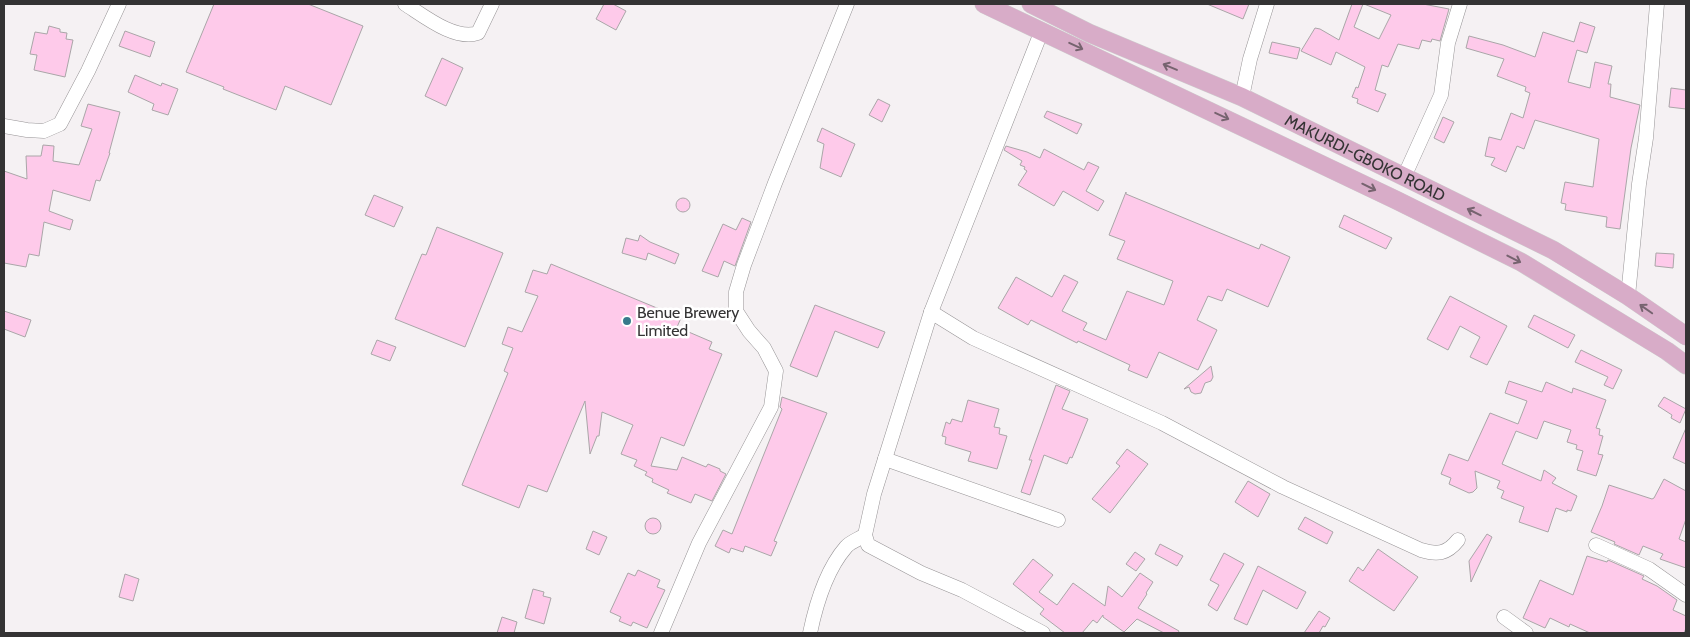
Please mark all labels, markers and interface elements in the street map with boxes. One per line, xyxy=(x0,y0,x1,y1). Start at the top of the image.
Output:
one-way arrow xyxy=(1068,42,1083,52)
one-way arrow xyxy=(1163,61,1178,71)
one-way arrow xyxy=(1215,111,1230,121)
street label: MAKURDI-GBOKO ROAD xyxy=(1282,111,1448,205)
one-way arrow xyxy=(1361,182,1376,192)
one-way arrow xyxy=(1467,207,1482,217)
one-way arrow xyxy=(1507,254,1522,264)
place label: Benue Brewery Limited xyxy=(637,303,739,340)
one-way arrow xyxy=(1639,304,1653,314)
marker: Benue Brewery Limited xyxy=(621,315,633,327)

